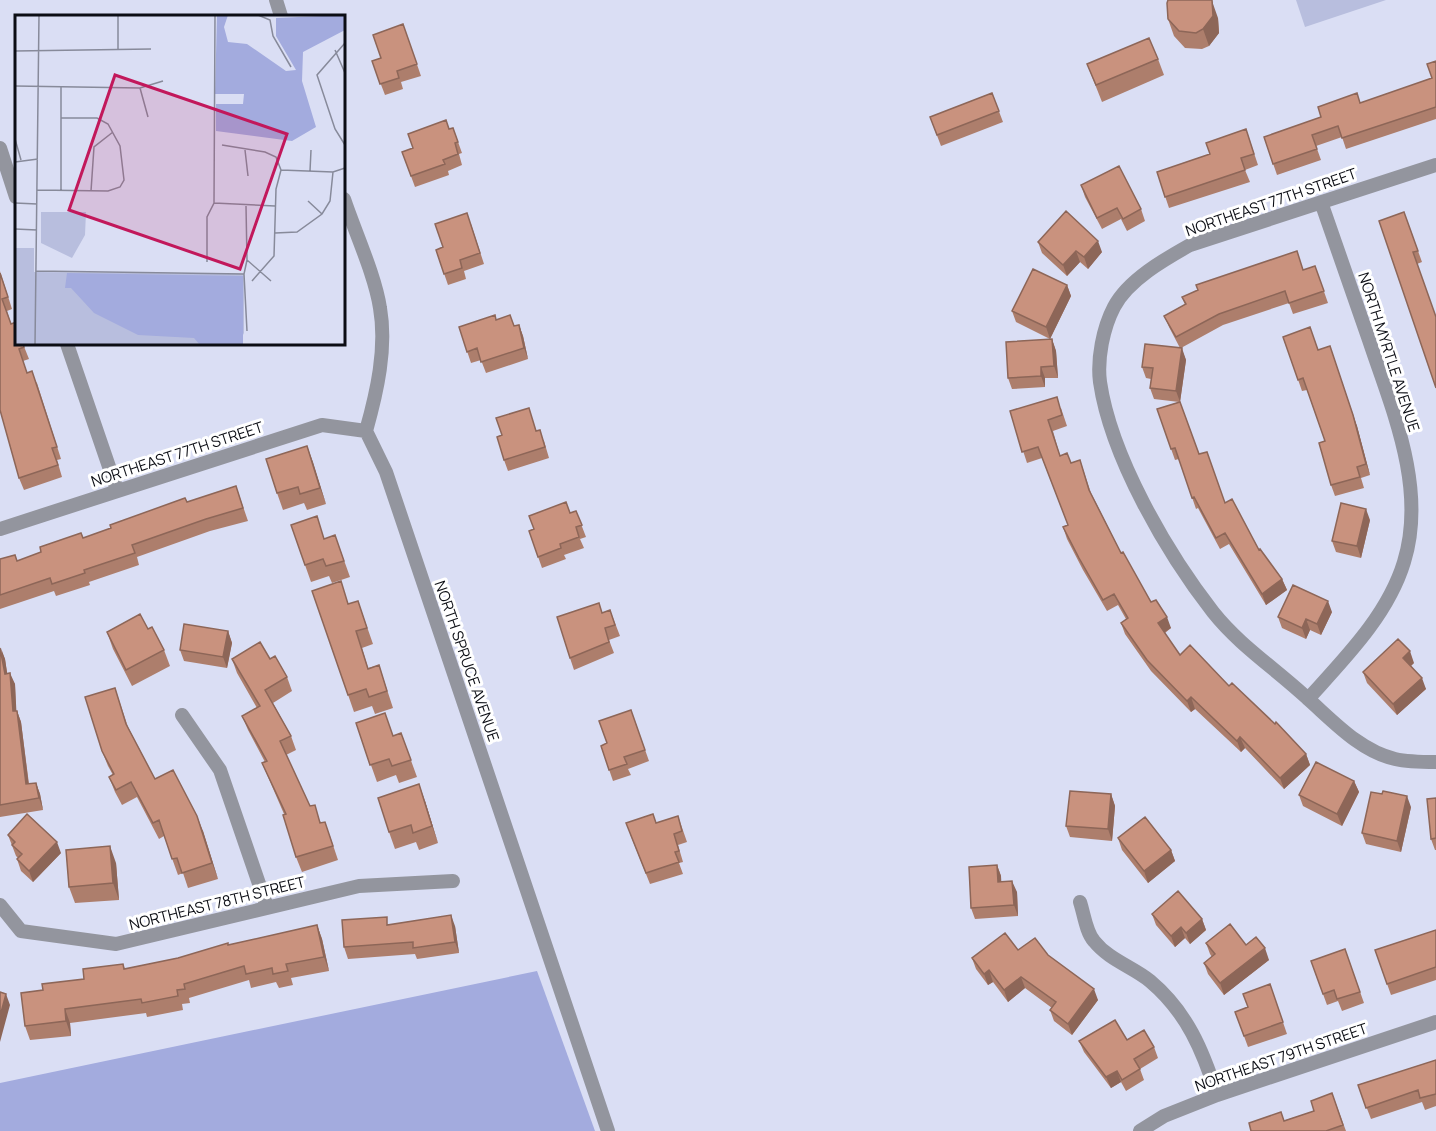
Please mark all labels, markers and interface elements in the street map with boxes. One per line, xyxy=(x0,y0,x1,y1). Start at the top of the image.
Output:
inset map xyxy=(15,15,345,345)
street label: NORTHEAST 77TH STREET xyxy=(1183,163,1359,241)
street label: NORTH MYRTLE AVENUE xyxy=(1353,269,1425,435)
street label: NORTHEAST 77TH STREET xyxy=(88,416,266,492)
street label: NORTH SPRUCE AVENUE xyxy=(430,578,504,744)
street label: NORTHEAST 78TH STREET xyxy=(127,871,307,935)
street label: NORTHEAST 79TH STREET xyxy=(1192,1018,1370,1096)

